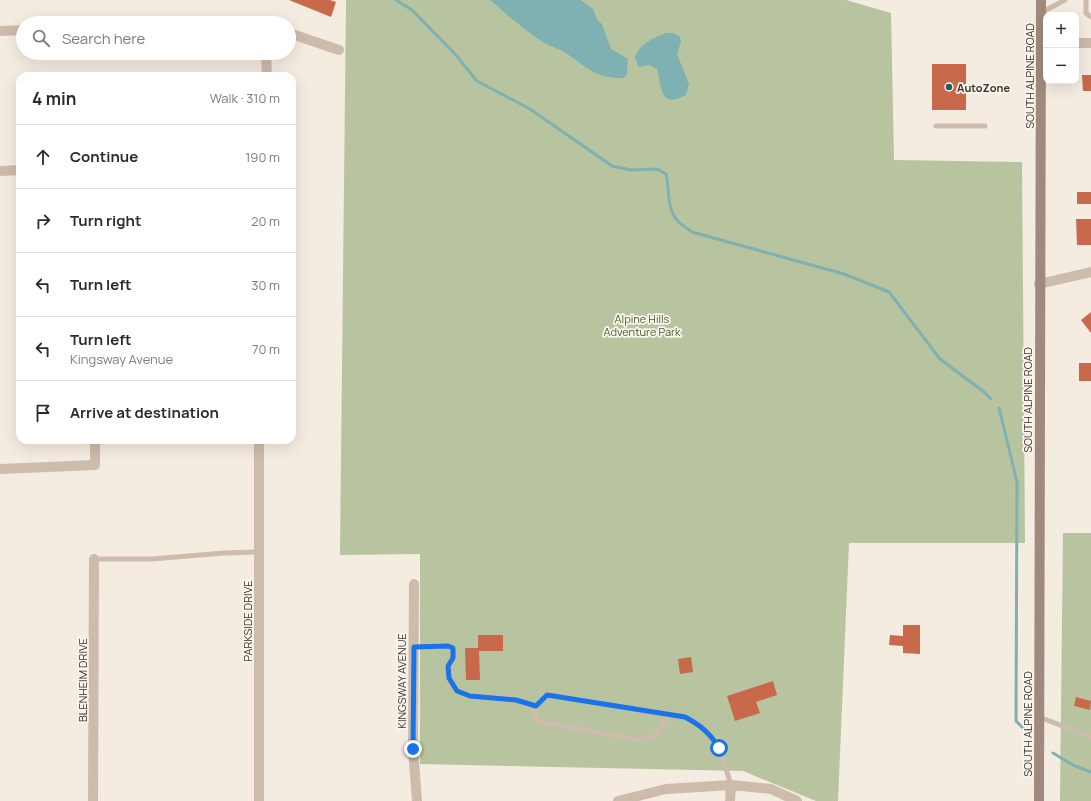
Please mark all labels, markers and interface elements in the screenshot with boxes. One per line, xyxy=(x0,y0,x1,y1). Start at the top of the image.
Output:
map controls xyxy=(1043,12,1079,84)
button: + xyxy=(1043,12,1079,48)
search box xyxy=(16,16,296,60)
street label: SOUTH ALPINE ROAD xyxy=(1022,23,1037,129)
icon: search xyxy=(30,27,52,49)
text: Search here xyxy=(62,28,145,49)
button: − xyxy=(1043,48,1079,84)
place label: AutoZone xyxy=(957,80,1010,95)
marker: AutoZone xyxy=(944,82,954,92)
text: 4 min xyxy=(32,87,76,110)
text: Walk · 310 m xyxy=(210,89,280,107)
icon: ahead xyxy=(32,146,54,168)
text: Continue xyxy=(70,146,138,167)
text: 190 m xyxy=(245,148,280,166)
icon: right xyxy=(32,210,54,232)
text: Turn right xyxy=(70,210,141,231)
text: 20 m xyxy=(251,212,280,230)
icon: left xyxy=(32,274,54,296)
text: Turn left xyxy=(70,274,132,295)
text: 30 m xyxy=(251,276,280,294)
park label: Alpine Hills Adventure Park xyxy=(604,311,681,339)
text: Turn left xyxy=(70,329,132,350)
icon: left xyxy=(32,338,54,360)
text: 70 m xyxy=(252,340,280,358)
street label: SOUTH ALPINE ROAD xyxy=(1020,347,1035,453)
text: Kingsway Avenue xyxy=(70,350,173,368)
icon: arrive xyxy=(32,402,54,424)
text: Arrive at destination xyxy=(70,402,219,423)
street label: PARKSIDE DRIVE xyxy=(240,580,255,662)
street label: KINGSWAY AVENUE xyxy=(394,633,409,729)
street label: BLENHEIM DRIVE xyxy=(75,638,90,722)
street label: SOUTH ALPINE ROAD xyxy=(1020,671,1035,777)
route start xyxy=(710,739,728,757)
route end xyxy=(404,740,422,758)

